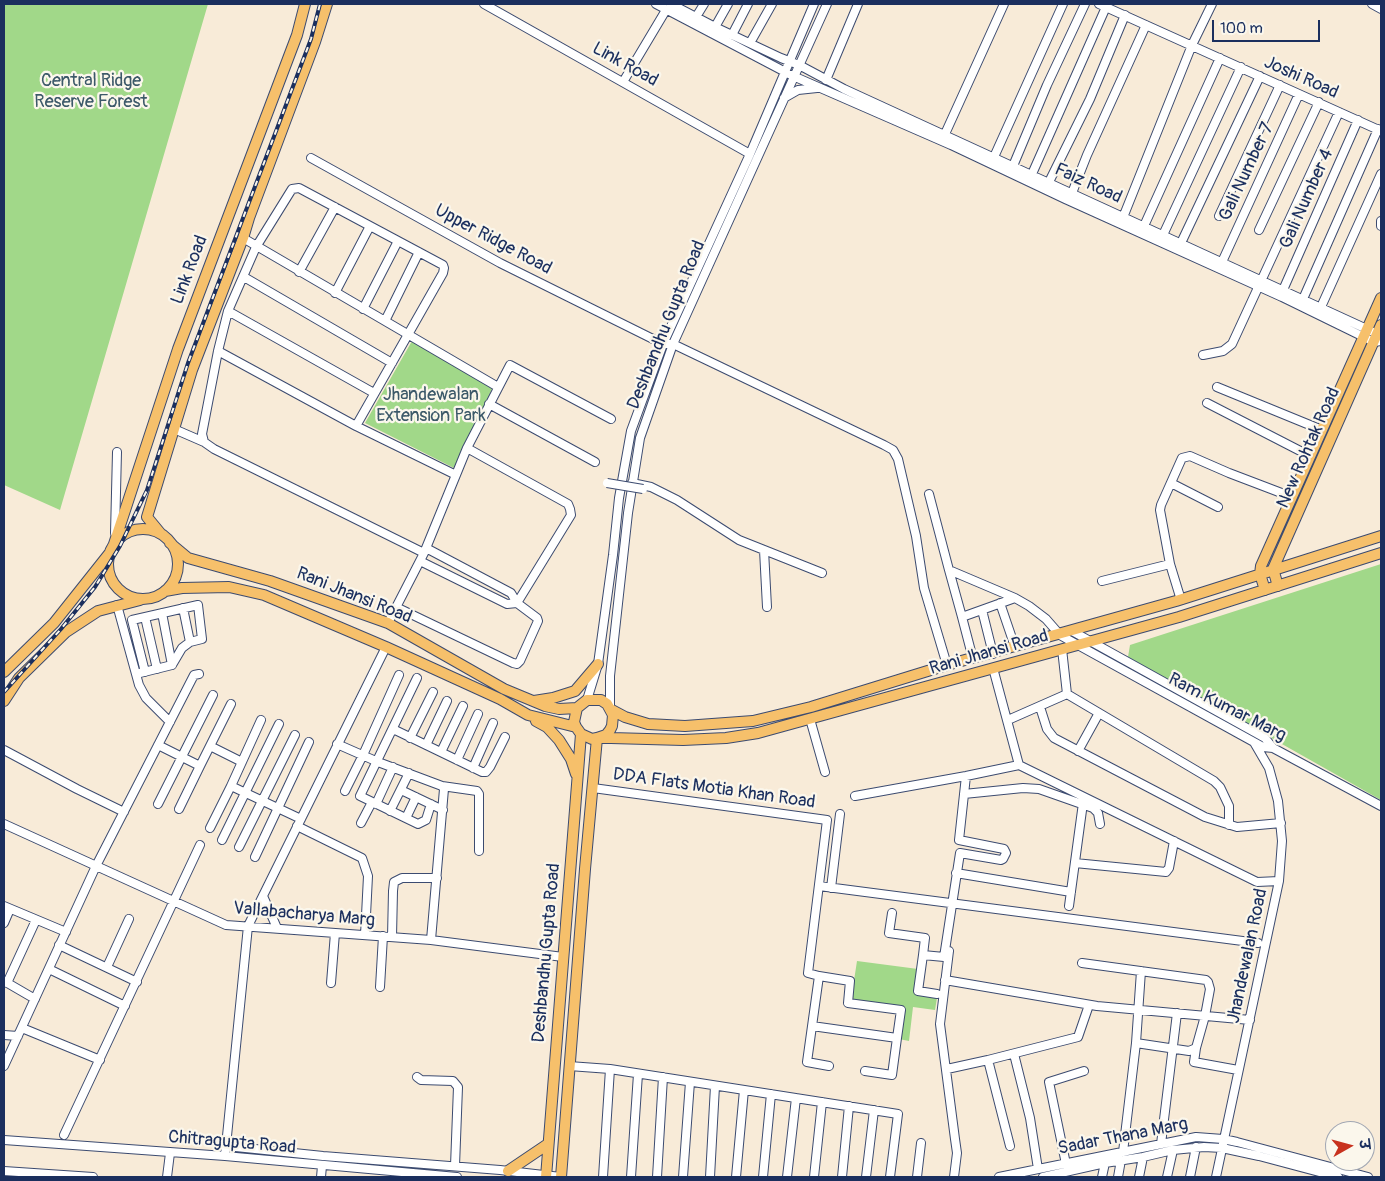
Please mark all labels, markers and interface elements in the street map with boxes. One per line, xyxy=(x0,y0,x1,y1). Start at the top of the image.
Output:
scale bar xyxy=(1215,10,1322,42)
text: 100 m xyxy=(1220,19,1263,38)
street label: Link Road xyxy=(588,38,662,92)
street label: Joshi Road xyxy=(1260,52,1342,104)
park label: Central Ridge Reserve Forest xyxy=(34,70,148,112)
street label: Gali Number 7 xyxy=(1215,119,1279,225)
street label: Gali Number 4 xyxy=(1275,146,1339,252)
street label: Faiz Road xyxy=(1051,159,1125,209)
street label: Upper Ridge Road xyxy=(431,200,555,280)
street label: Link Road xyxy=(167,232,213,308)
street label: Deshbandhu Gupta Road xyxy=(623,237,711,413)
park label: Jhandewalan Extension Park xyxy=(376,384,486,426)
street label: New Rohtak Road xyxy=(1273,384,1345,512)
street label: Rani Jhansi Road xyxy=(293,563,415,629)
street label: Rani Jhansi Road xyxy=(927,626,1051,680)
street label: Ram Kumar Marg xyxy=(1164,669,1290,747)
street label: DDA Flats Motia Khan Road xyxy=(611,764,817,814)
street label: Deshbandhu Gupta Road xyxy=(528,862,566,1044)
street label: Jhandewalan Road xyxy=(1223,887,1273,1025)
street label: Vallabacharya Marg xyxy=(232,898,376,932)
street label: Sadar Thana Marg xyxy=(1056,1114,1190,1160)
north arrow xyxy=(1325,1121,1375,1171)
street label: Chitragupta Road xyxy=(167,1127,297,1159)
text: उ xyxy=(1355,1139,1373,1150)

